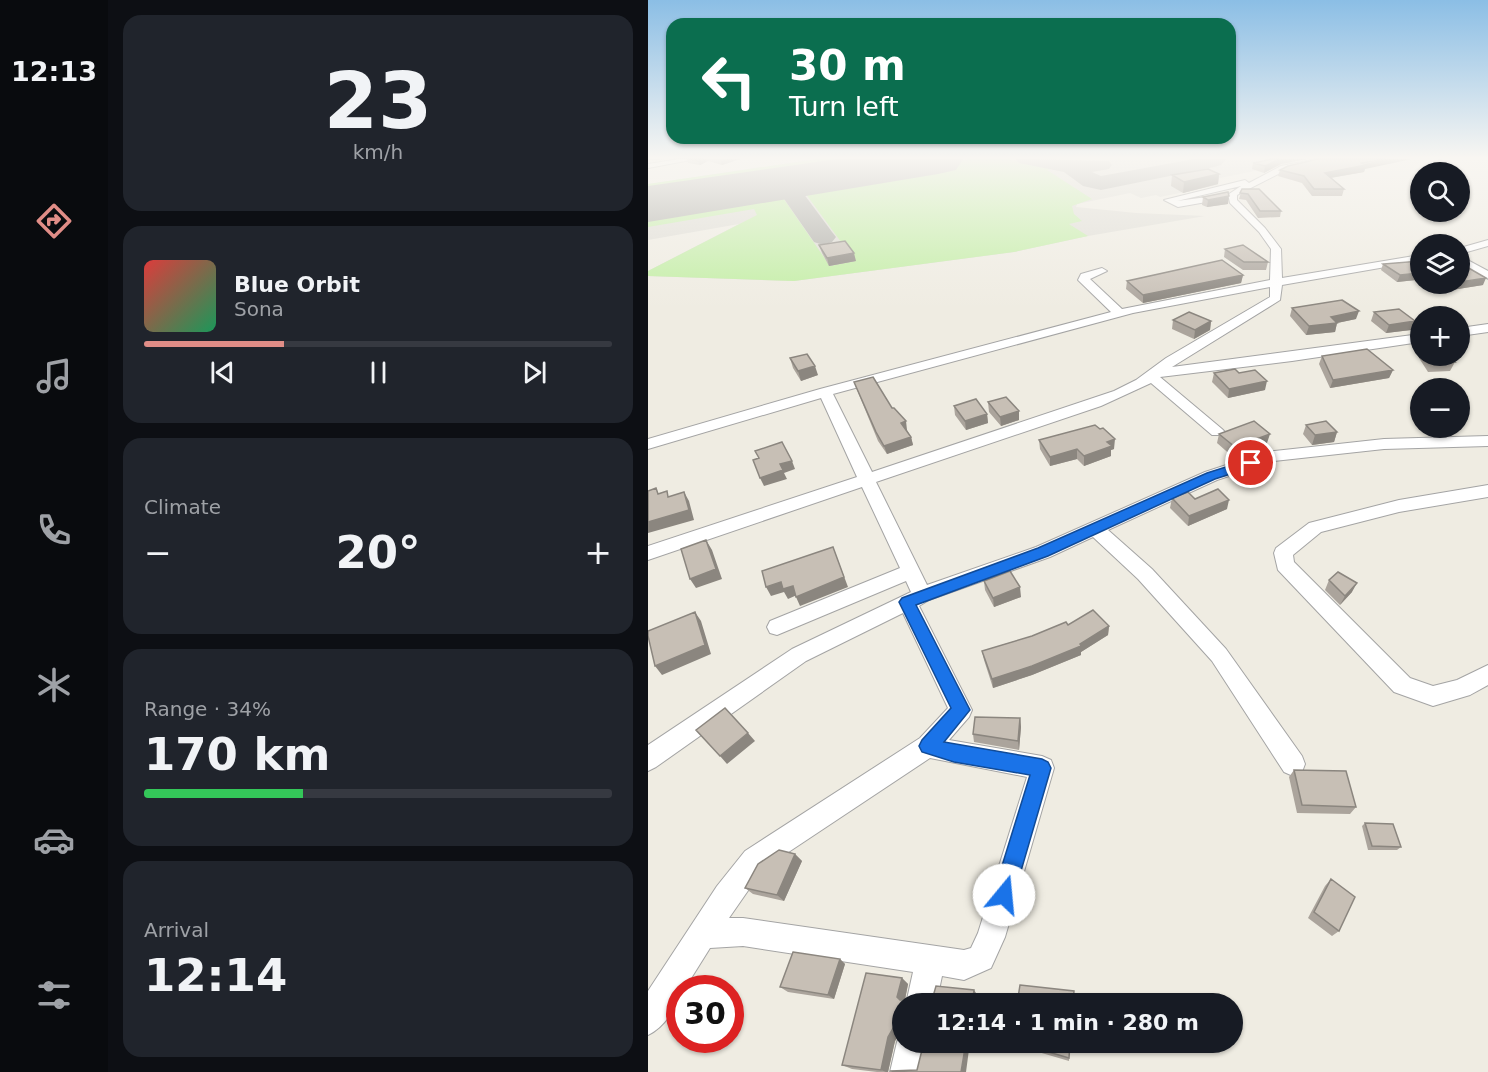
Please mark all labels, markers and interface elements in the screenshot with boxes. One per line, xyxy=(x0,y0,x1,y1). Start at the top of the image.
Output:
text: 30 m xyxy=(789,41,906,90)
icon: left xyxy=(690,42,768,120)
text: 12:13 xyxy=(11,56,97,87)
text: 23 xyxy=(324,56,432,146)
text: Turn left xyxy=(789,91,899,122)
text: km/h xyxy=(353,140,403,164)
map controls xyxy=(1410,162,1470,438)
button: search xyxy=(1410,162,1470,222)
icon: directions xyxy=(33,200,75,242)
button: layers xyxy=(1410,234,1470,294)
text: Blue Orbit xyxy=(234,272,360,297)
text: Sona xyxy=(234,297,284,321)
button: + xyxy=(1410,306,1470,366)
icon: music xyxy=(33,355,75,397)
icon: previous xyxy=(206,356,239,389)
icon: pause xyxy=(362,356,395,389)
icon: next xyxy=(518,356,551,389)
button: − xyxy=(1410,378,1470,438)
pin xyxy=(1225,437,1276,488)
icon: arrive xyxy=(1234,446,1267,479)
text: Climate xyxy=(144,495,221,519)
icon: phone xyxy=(33,509,75,551)
text: 20° xyxy=(335,526,421,579)
text: − xyxy=(144,533,172,572)
text: + xyxy=(584,533,612,572)
icon: climate xyxy=(33,664,75,706)
text: Range · 34% xyxy=(144,697,271,721)
text: 170 km xyxy=(144,728,330,781)
icon: car xyxy=(33,819,75,861)
position arrow xyxy=(972,863,1036,927)
text: Arrival xyxy=(144,918,209,942)
text: 12:14 xyxy=(144,949,287,1002)
icon: filters xyxy=(33,974,75,1016)
speed limit sign: 30 xyxy=(666,975,744,1053)
text: 12:14 · 1 min · 280 m xyxy=(936,1010,1199,1035)

